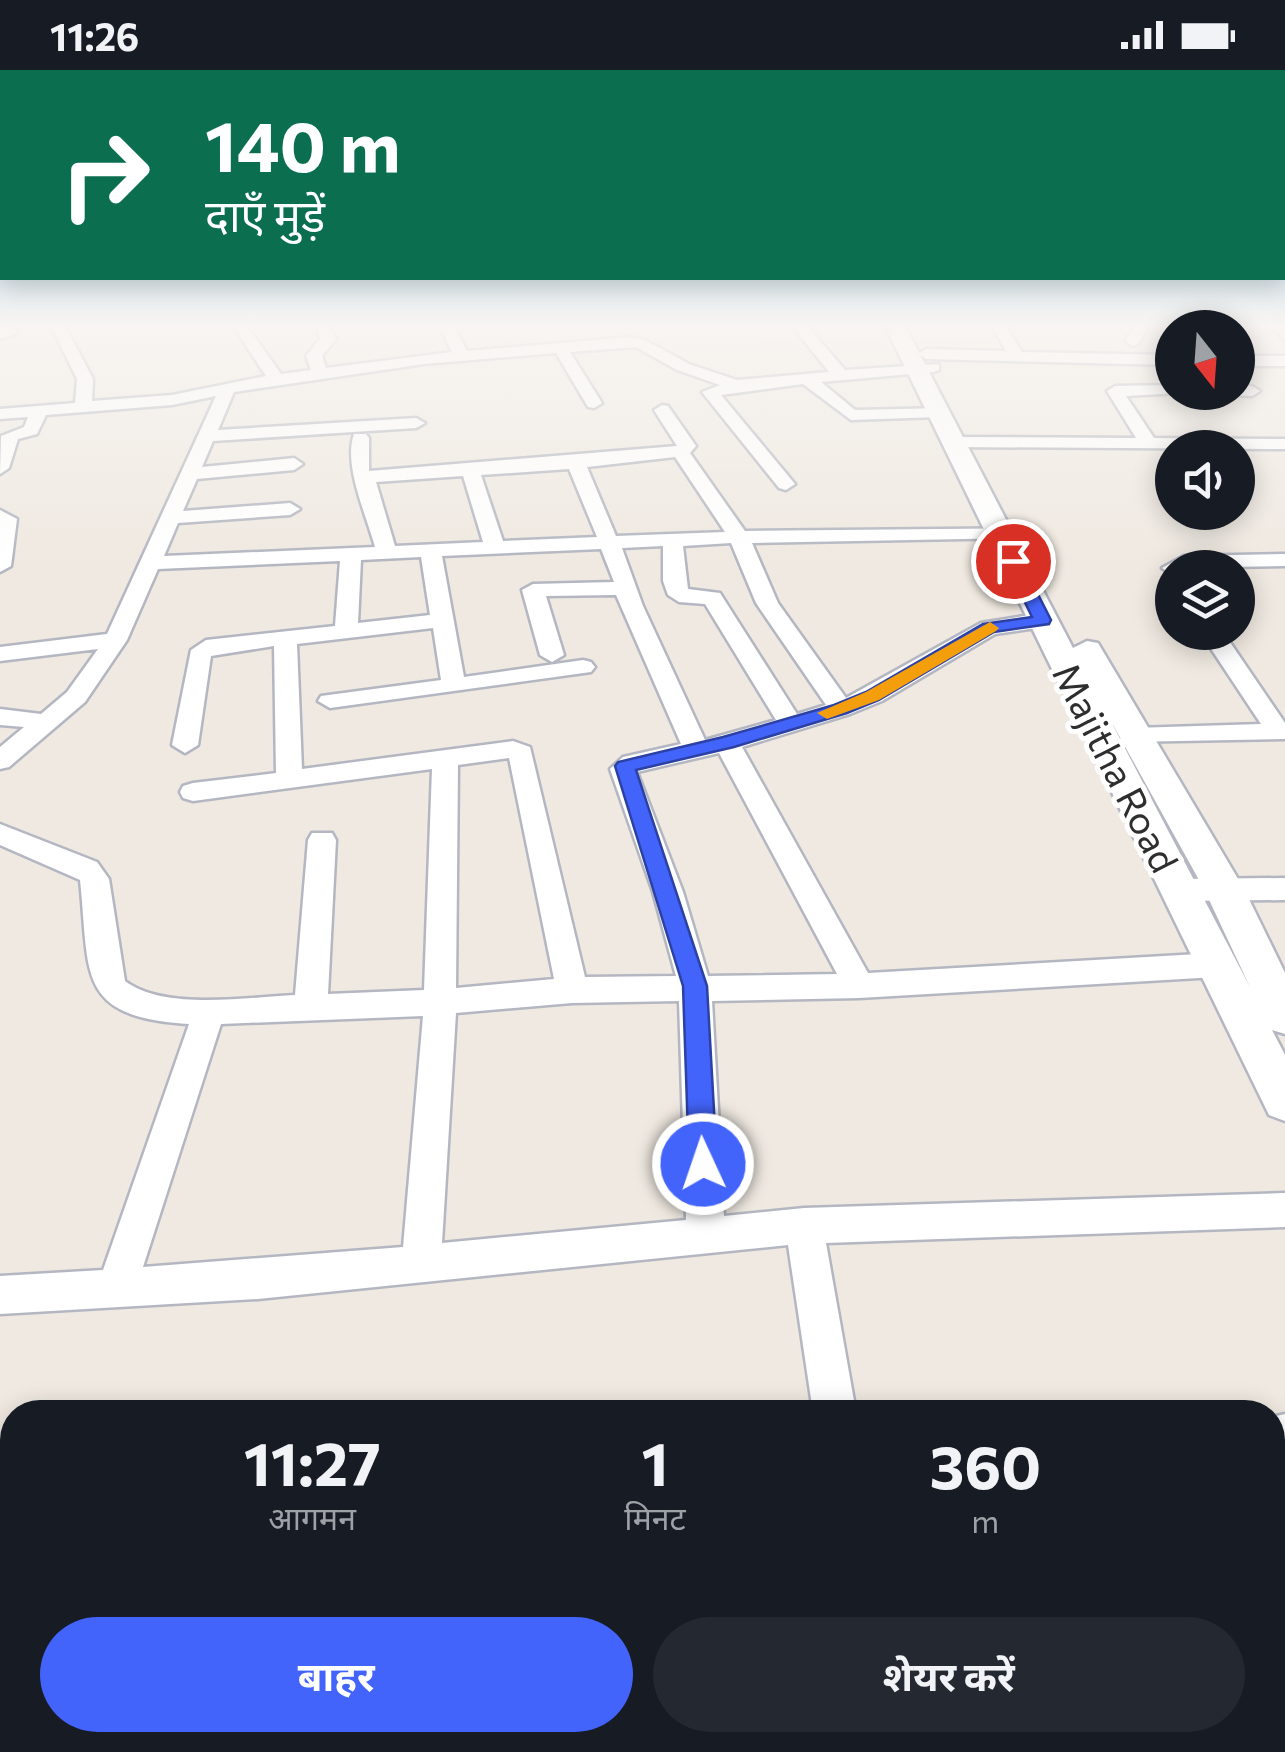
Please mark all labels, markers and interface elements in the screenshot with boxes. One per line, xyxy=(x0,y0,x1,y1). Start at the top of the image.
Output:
text: 11:26 xyxy=(50,12,139,59)
text: 140 m xyxy=(205,101,401,186)
icon: right xyxy=(40,110,170,240)
text: दाएँ मुड़ें xyxy=(205,186,325,241)
north arrow xyxy=(1155,310,1255,410)
map controls xyxy=(1155,310,1255,650)
button: sound xyxy=(1155,430,1255,530)
pin xyxy=(971,519,1056,604)
icon: arrive xyxy=(986,534,1041,589)
button: layers xyxy=(1155,550,1255,650)
street label: Majitha Road xyxy=(1044,654,1190,880)
position arrow xyxy=(651,1112,755,1216)
text: 11:27 xyxy=(244,1425,381,1498)
text: 1 xyxy=(641,1425,669,1498)
text: 360 xyxy=(929,1428,1041,1501)
text: आगमन xyxy=(268,1497,356,1537)
text: मिनट xyxy=(624,1497,686,1537)
text: m xyxy=(971,1500,999,1540)
button: बाहर xyxy=(40,1617,633,1732)
button: शेयर करें xyxy=(653,1617,1245,1732)

